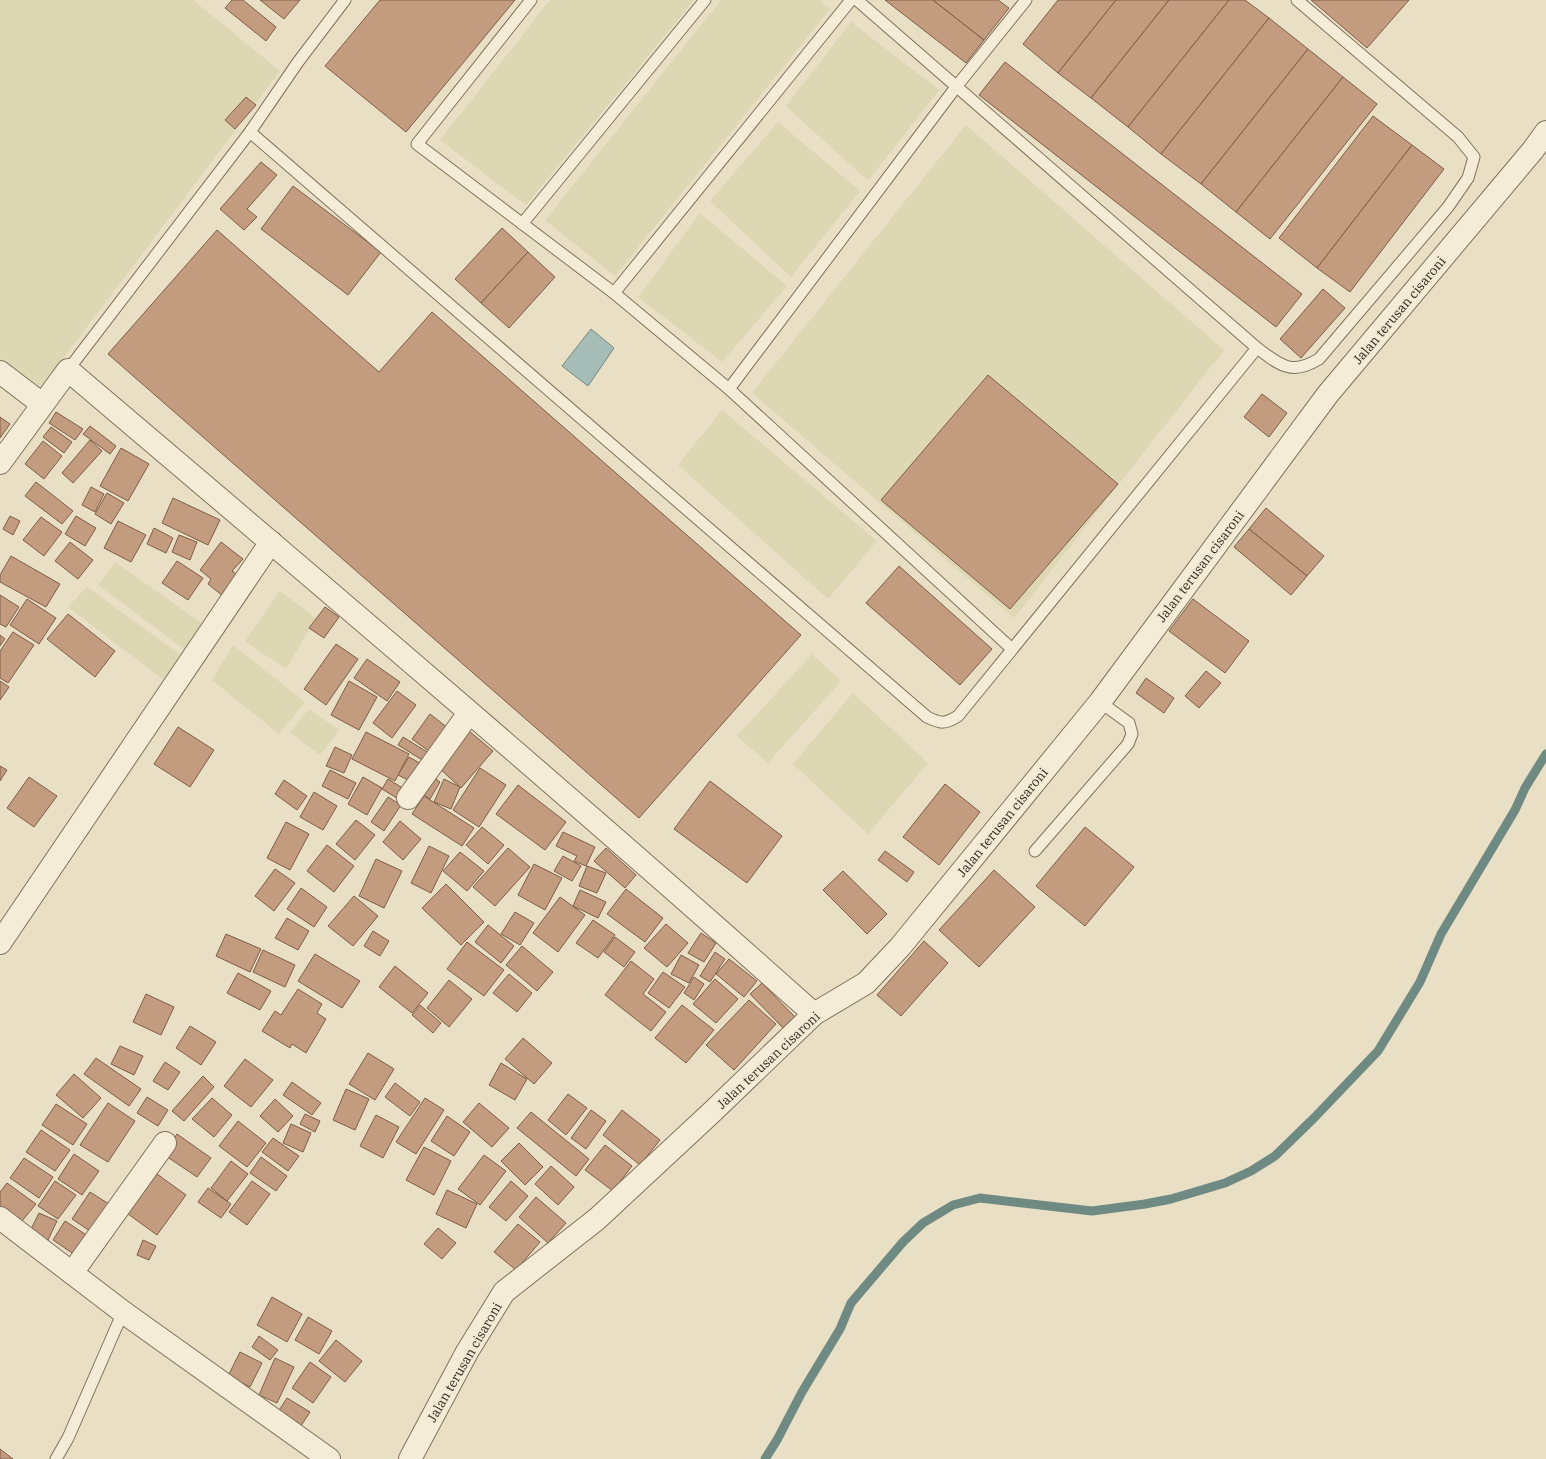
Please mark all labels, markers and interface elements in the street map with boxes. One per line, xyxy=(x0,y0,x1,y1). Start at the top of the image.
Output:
street label: Jalan terusan cisaroni xyxy=(1349,253,1449,368)
street label: Jalan terusan cisaroni xyxy=(1153,507,1248,625)
street label: Jalan terusan cisaroni xyxy=(953,764,1052,880)
street label: Jalan terusan cisaroni xyxy=(713,1008,824,1113)
street label: Jalan terusan cisaroni xyxy=(423,1299,506,1425)

